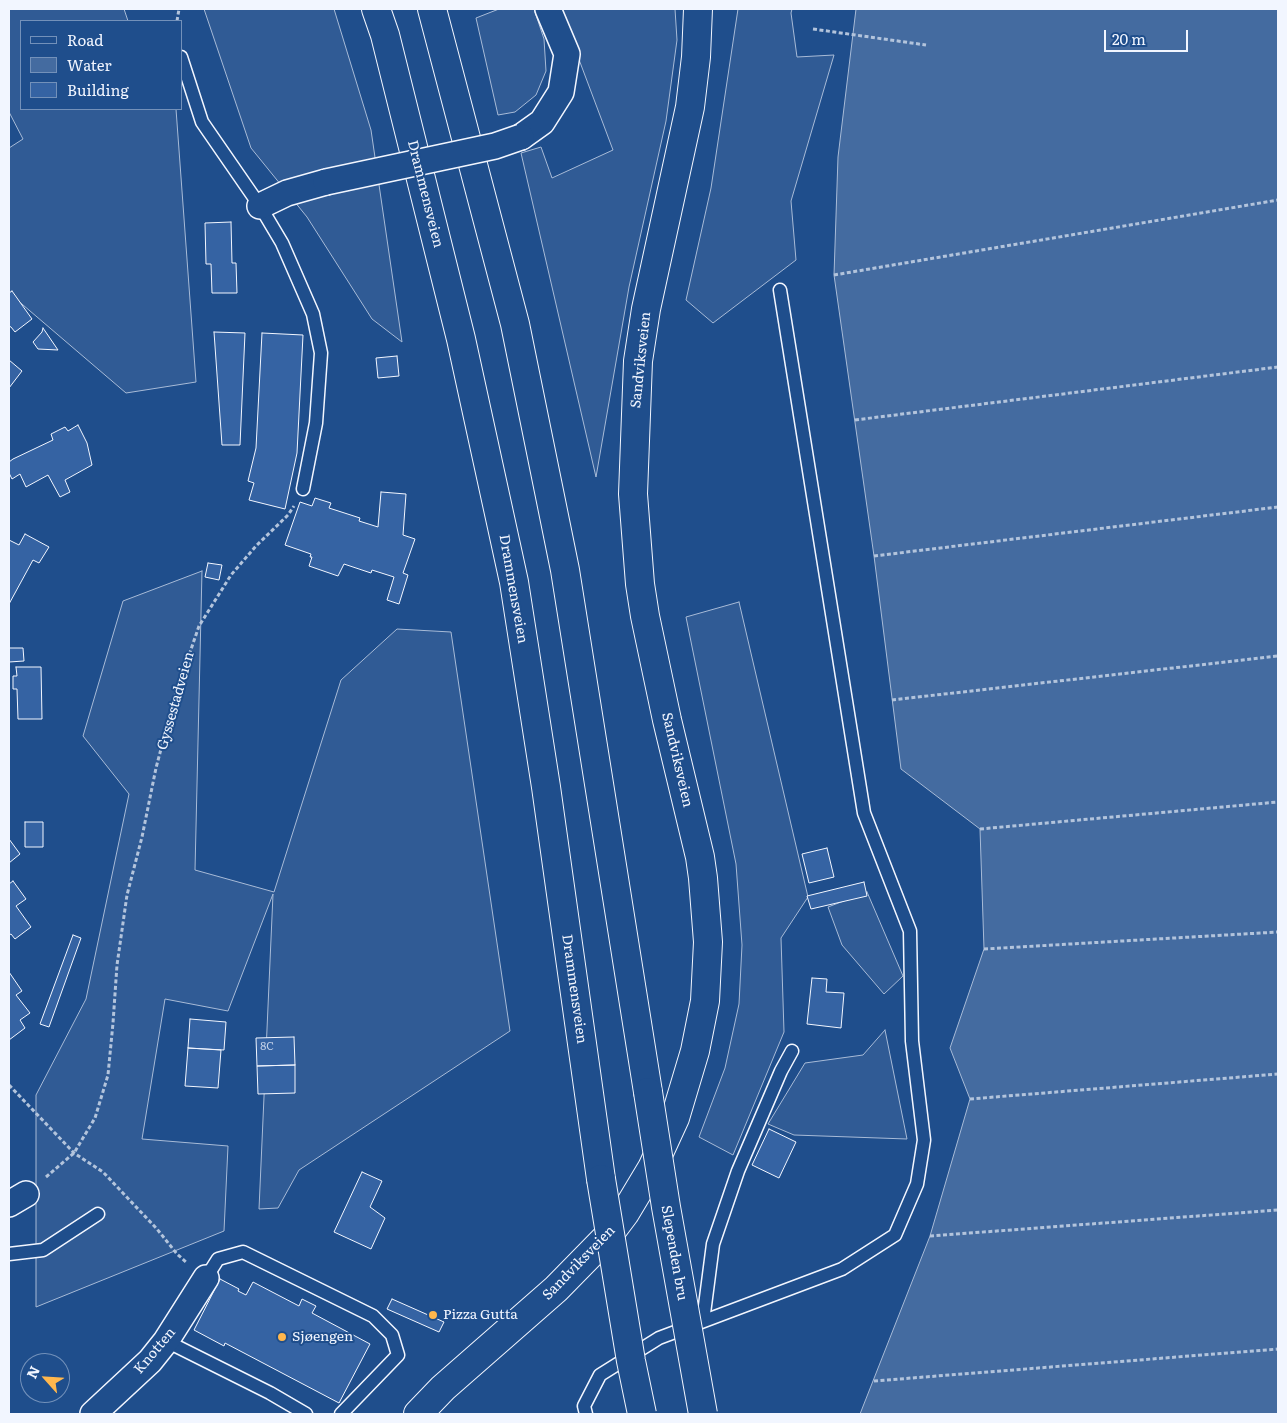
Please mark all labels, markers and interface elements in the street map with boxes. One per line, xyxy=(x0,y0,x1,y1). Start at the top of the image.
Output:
legend xyxy=(20,20,182,110)
scale bar xyxy=(1107,20,1191,52)
text: 20 m xyxy=(1112,27,1146,50)
text: Road xyxy=(67,28,103,51)
text: Water xyxy=(67,53,112,76)
text: Building xyxy=(67,78,129,101)
street label: Drammensveien xyxy=(403,138,447,250)
street label: Sandviksveien xyxy=(628,311,654,409)
street label: Drammensveien xyxy=(495,533,531,645)
street label: Gyssestadveien xyxy=(154,650,198,752)
street label: Sandviksveien xyxy=(658,711,696,809)
street label: Drammensveien xyxy=(558,933,590,1045)
house number: 8C xyxy=(260,1040,274,1054)
street label: Slependen bru xyxy=(657,1204,691,1302)
street label: Sandviksveien xyxy=(539,1222,619,1304)
place label: Pizza Gutta xyxy=(443,1307,518,1323)
marker: Pizza Gutta xyxy=(427,1309,439,1321)
street label: Knotten xyxy=(131,1324,179,1378)
place label: Sjøengen xyxy=(292,1329,353,1345)
marker: Sjøengen xyxy=(276,1331,288,1343)
north arrow xyxy=(20,1353,70,1403)
text: N xyxy=(21,1362,44,1382)

